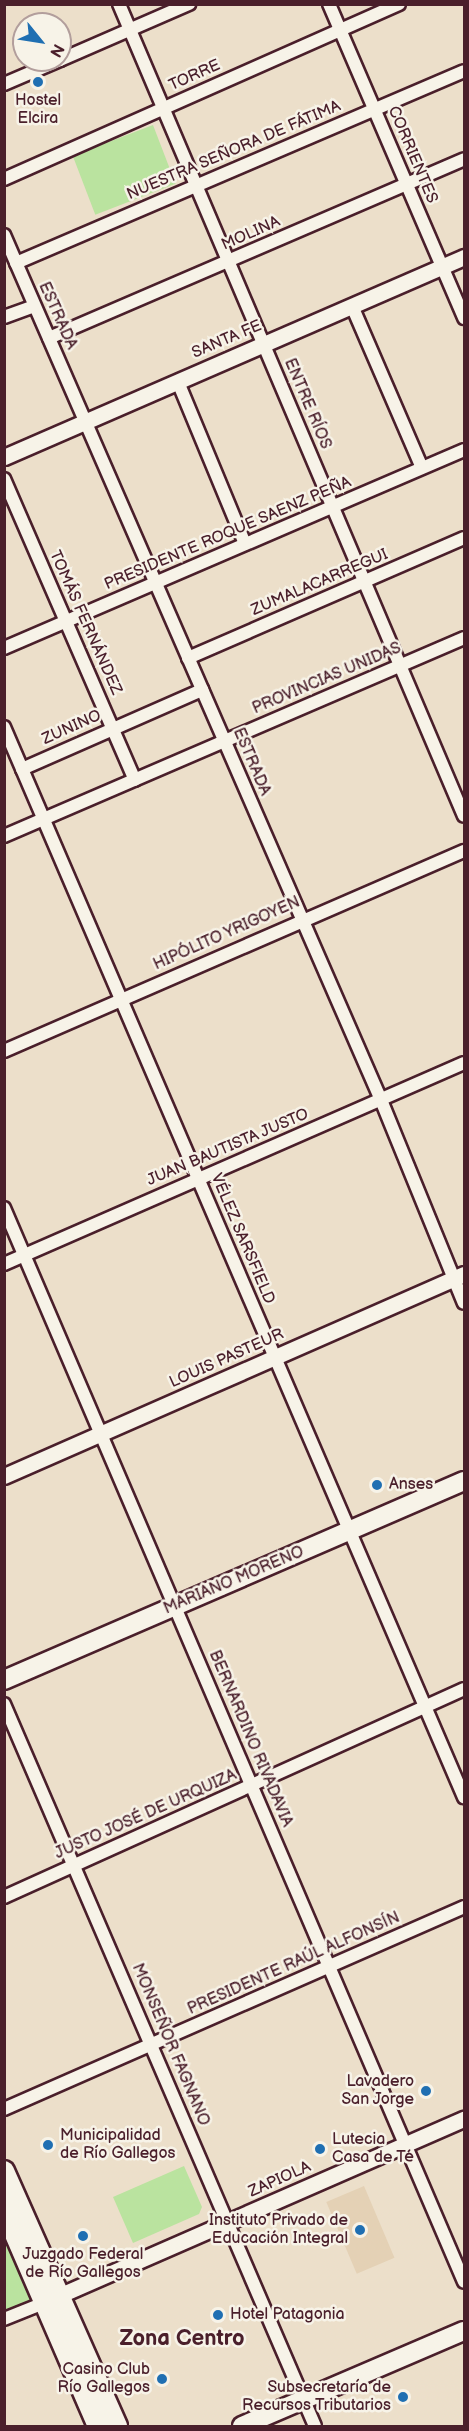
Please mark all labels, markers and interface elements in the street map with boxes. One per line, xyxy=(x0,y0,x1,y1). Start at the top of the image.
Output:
north arrow xyxy=(12,12,72,72)
text: N xyxy=(45,40,68,60)
street label: TORRE xyxy=(166,56,224,96)
marker: Hostel Elcira xyxy=(31,75,45,89)
place label: Hostel Elcira xyxy=(15,91,61,129)
street label: NUESTRA SEÑORA DE FÁTIMA xyxy=(124,97,344,205)
street label: CORRIENTES xyxy=(383,104,441,206)
street label: MOLINA xyxy=(219,213,283,255)
street label: ESTRADA xyxy=(34,279,80,353)
street label: SANTA FE xyxy=(189,317,265,363)
street label: ENTRE RÍOS xyxy=(279,356,335,452)
street label: PRESIDENTE ROQUE SAENZ PEÑA xyxy=(102,473,354,595)
street label: ZUMALACARREGUI xyxy=(249,546,391,620)
street label: TOMÁS FERNÁNDEZ xyxy=(45,548,125,698)
street label: PROVINCIAS UNIDAS xyxy=(250,639,404,719)
street label: ZUNINO xyxy=(39,706,105,750)
street label: ESTRADA xyxy=(228,725,274,799)
street label: HIPÓLITO YRIGOYEN xyxy=(150,893,304,975)
street label: JUAN BAUTISTA JUSTO xyxy=(144,1105,312,1191)
street label: VÉLEZ SARSFIELD xyxy=(206,1171,278,1307)
street label: LOUIS PASTEUR xyxy=(167,1325,287,1393)
place label: Anses xyxy=(389,1475,433,1495)
marker: Anses xyxy=(370,1478,384,1492)
street label: MARIANO MORENO xyxy=(161,1543,307,1619)
street label: BERNARDINO RIVADAVIA xyxy=(204,1648,296,1830)
street label: JUSTO JOSÉ DE URQUIZA xyxy=(52,1766,240,1864)
street label: PRESIDENTE RAÚL ALFONSÍN xyxy=(185,1908,403,2020)
street label: MONSEÑOR FAGNANO xyxy=(127,1961,213,2129)
place label: Lavadero San Jorge xyxy=(341,2072,414,2110)
marker: Lavadero San Jorge xyxy=(419,2084,433,2098)
place label: Municipalidad de Río Gallegos xyxy=(60,2126,175,2164)
place label: Lutecia Casa de Té xyxy=(332,2130,414,2168)
marker: Municipalidad de Río Gallegos xyxy=(41,2138,55,2152)
marker: Lutecia Casa de Té xyxy=(313,2142,327,2156)
street label: ZAPIOLA xyxy=(246,2158,314,2202)
place label: Instituto Privado de Educación Integral xyxy=(209,2211,348,2249)
marker: Instituto Privado de Educación Integral xyxy=(353,2223,367,2237)
marker: Juzgado Federal de Río Gallegos xyxy=(76,2229,90,2243)
place label: Juzgado Federal de Río Gallegos xyxy=(23,2245,143,2283)
place label: Hotel Patagonia xyxy=(230,2305,345,2325)
marker: Hotel Patagonia xyxy=(211,2308,225,2322)
district label: Zona Centro xyxy=(119,2326,245,2352)
place label: Casino Club Río Gallegos xyxy=(58,2360,150,2398)
marker: Casino Club Río Gallegos xyxy=(155,2372,169,2386)
place label: Subsecretaría de Recursos Tributarios xyxy=(242,2378,391,2416)
marker: Subsecretaría de Recursos Tributarios xyxy=(396,2390,410,2404)

